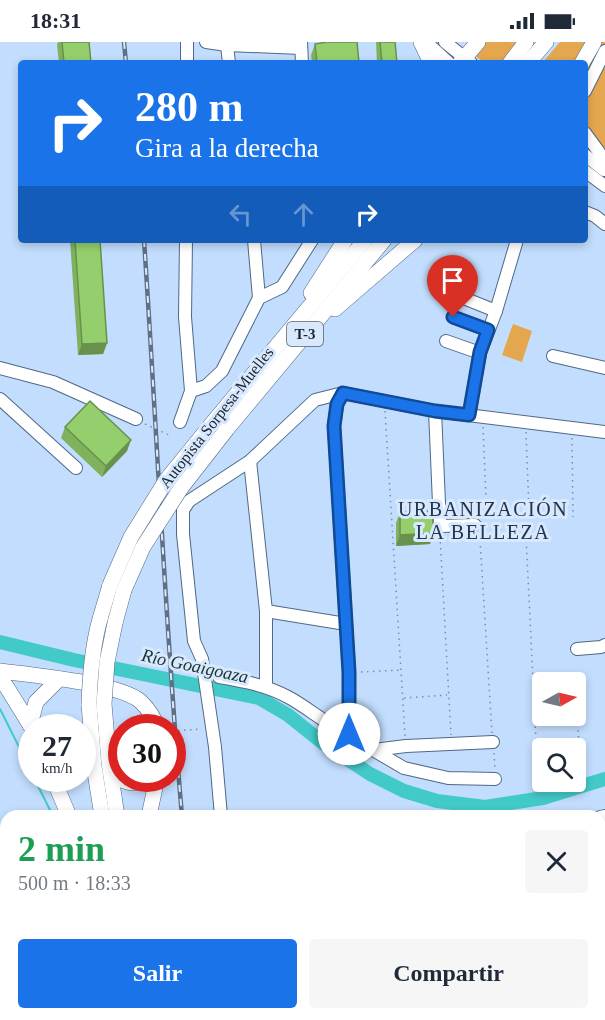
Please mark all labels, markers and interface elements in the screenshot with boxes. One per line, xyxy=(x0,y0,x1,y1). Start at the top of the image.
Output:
text: 18:31 xyxy=(30,8,81,33)
icon: right xyxy=(36,84,114,162)
text: 280 m xyxy=(135,84,244,130)
text: Gira a la derecha xyxy=(135,133,319,163)
icon: left xyxy=(224,198,257,231)
icon: ahead xyxy=(287,198,320,231)
icon: right xyxy=(350,198,383,231)
pin xyxy=(427,255,478,317)
icon: arrive xyxy=(436,264,469,297)
road number: T-3 xyxy=(287,322,323,346)
street label: Autopista Sorpesa-Muelles xyxy=(156,344,277,492)
district label: URBANIZACIÓN LA BELLEZA xyxy=(398,497,568,543)
water label: Río Goaigoaza xyxy=(139,645,250,687)
north arrow xyxy=(532,672,586,726)
map controls xyxy=(532,672,586,792)
position arrow xyxy=(317,702,381,766)
speed limit sign: 30 xyxy=(108,714,186,792)
text: 27 xyxy=(42,729,72,762)
button: search xyxy=(532,738,586,792)
text: km/h xyxy=(42,760,72,776)
text: 2 min xyxy=(18,829,105,869)
button: close xyxy=(525,830,588,893)
text: 500 m · 18:33 xyxy=(18,872,131,894)
button: Salir xyxy=(18,939,297,1008)
button: Compartir xyxy=(309,939,588,1008)

